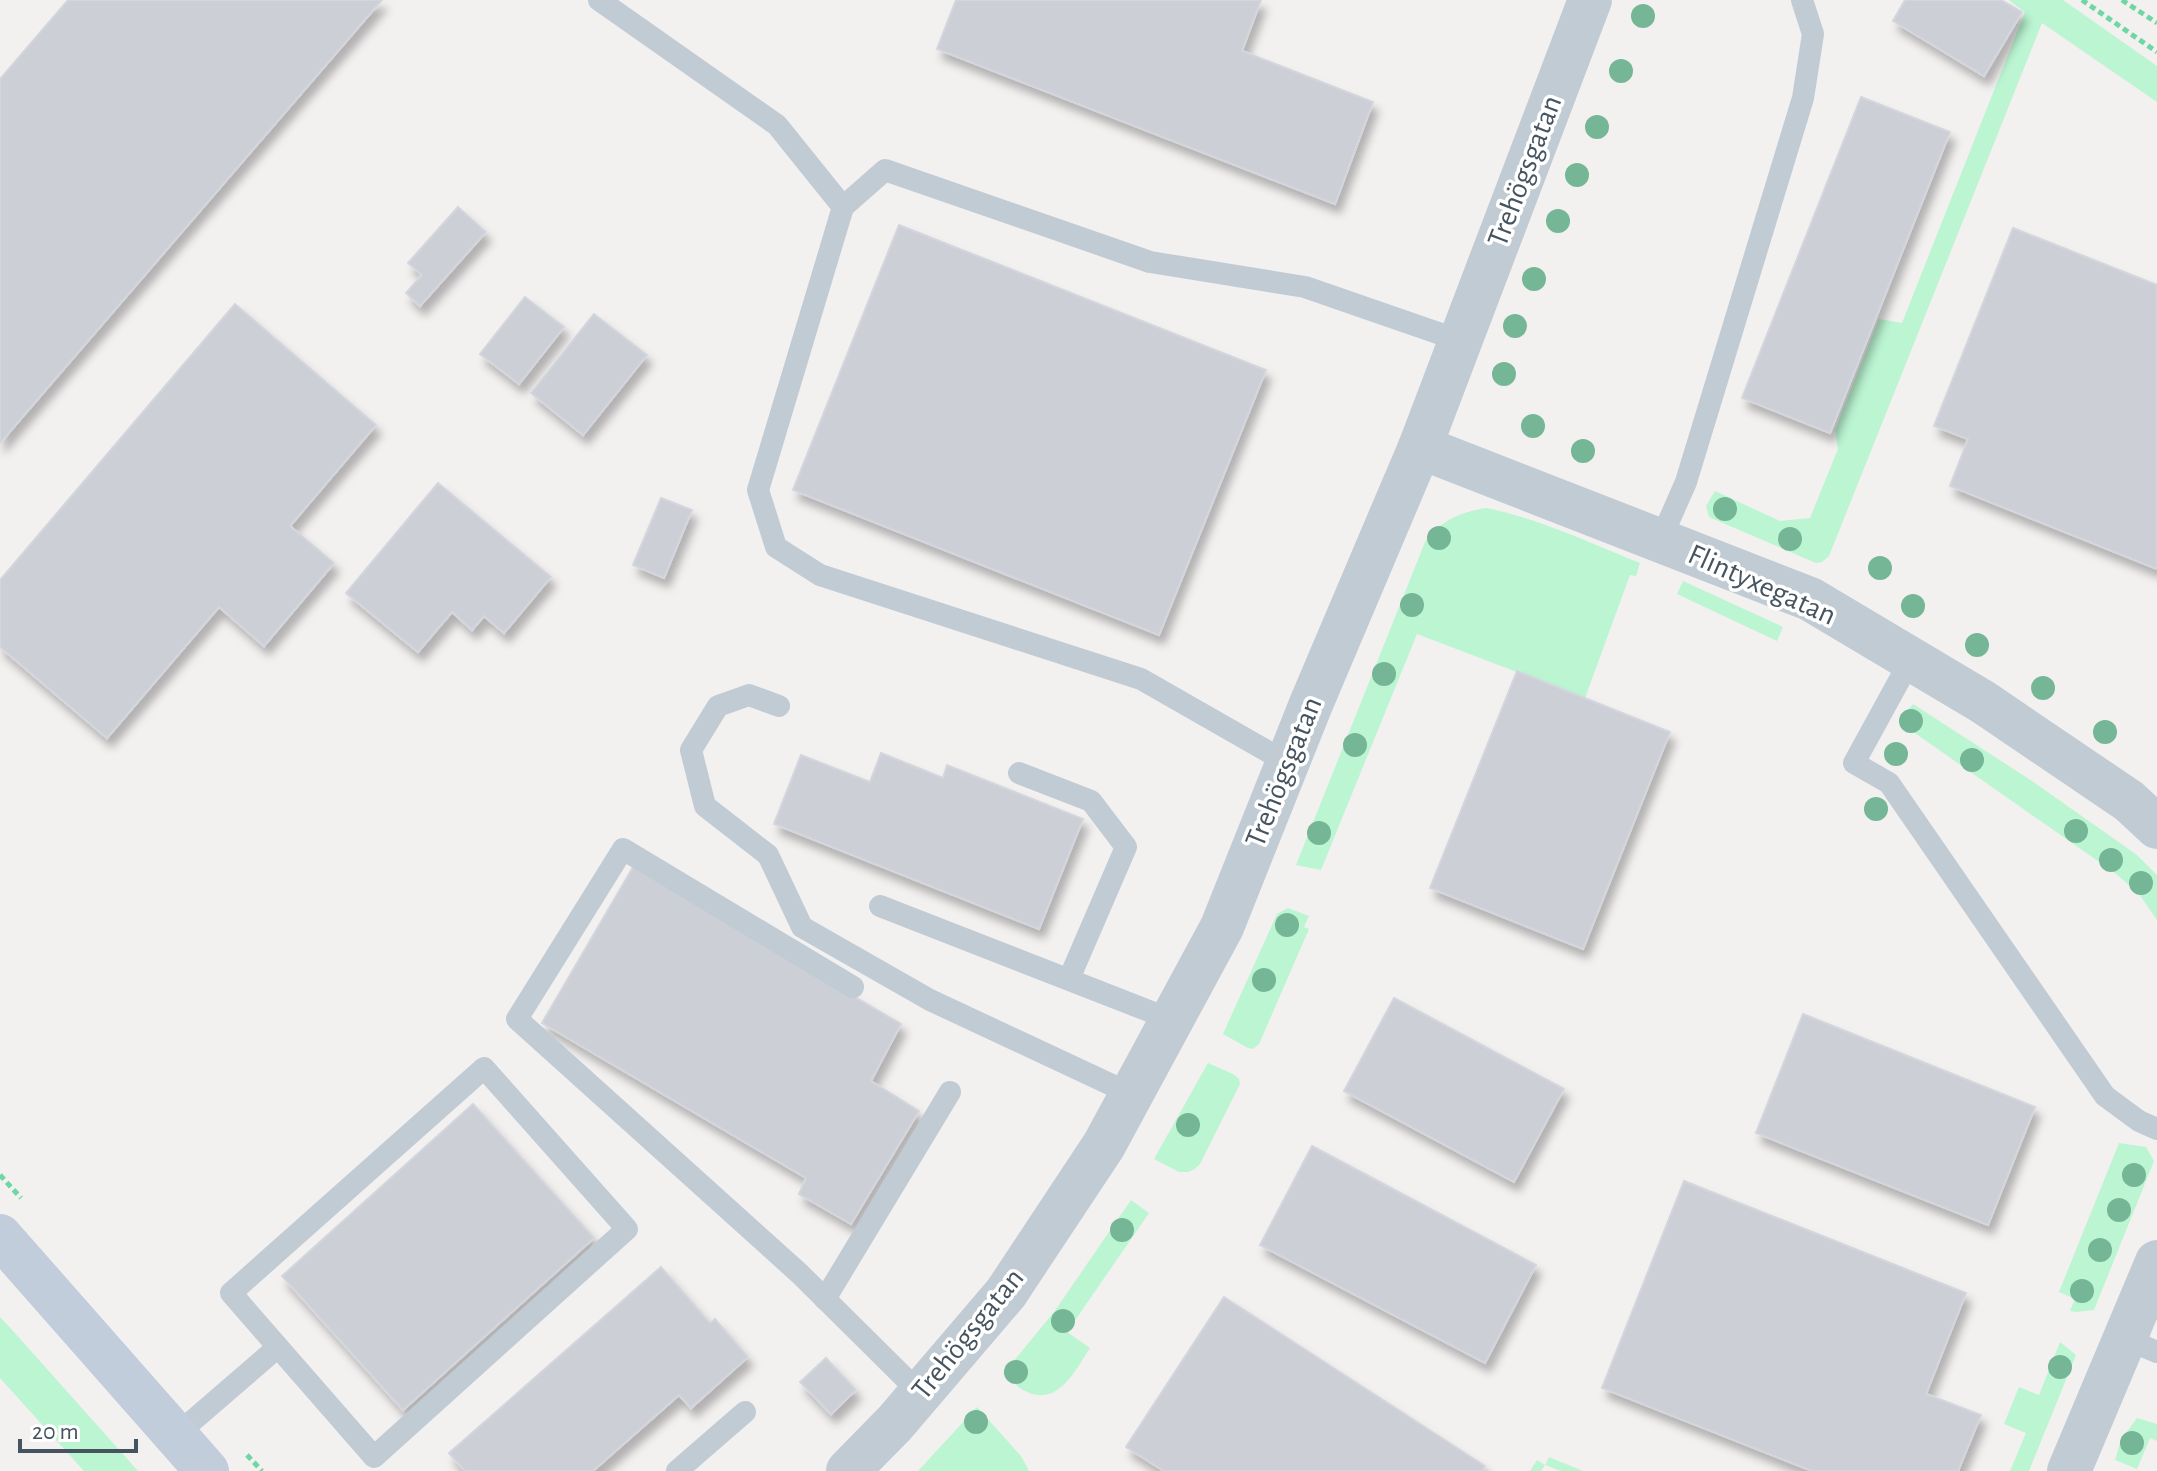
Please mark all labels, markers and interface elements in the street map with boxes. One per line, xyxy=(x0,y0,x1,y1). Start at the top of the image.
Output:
street label: Trehögsgatan xyxy=(1483,91,1567,251)
street label: Flintyxegatan xyxy=(1684,539,1840,631)
street label: Trehögsgatan xyxy=(1240,693,1328,851)
street label: Trehögsgatan xyxy=(906,1263,1030,1405)
scale bar xyxy=(20,1403,136,1453)
text: 20 m xyxy=(32,1420,79,1444)

